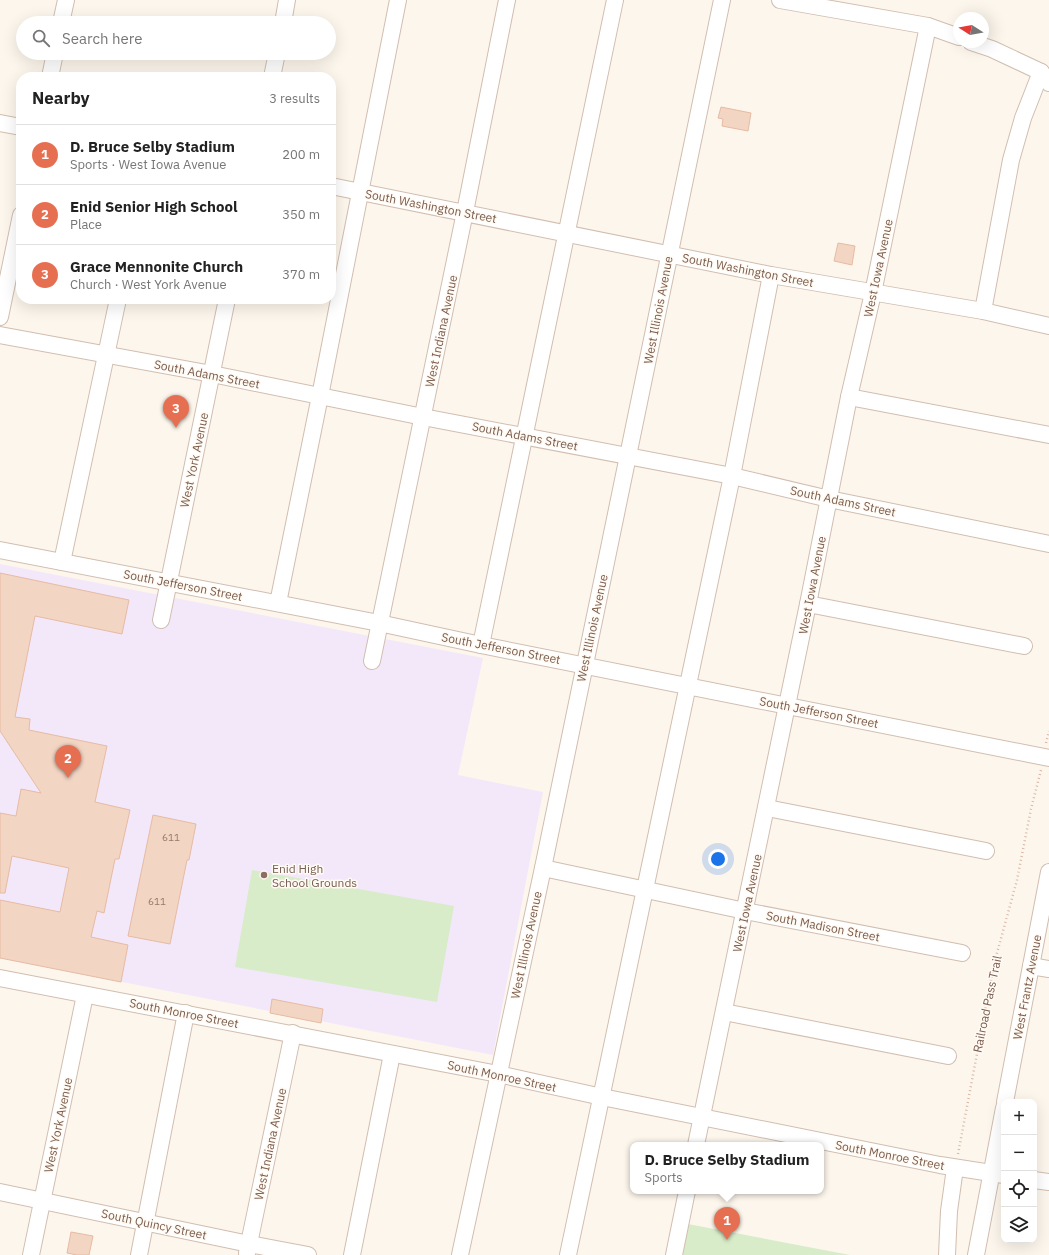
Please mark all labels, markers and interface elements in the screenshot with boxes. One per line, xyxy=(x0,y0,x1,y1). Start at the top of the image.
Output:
north arrow xyxy=(953,12,989,48)
search box xyxy=(16,16,336,60)
icon: search xyxy=(30,27,52,49)
text: Search here xyxy=(62,29,142,48)
text: Nearby xyxy=(32,87,90,109)
text: 3 results xyxy=(269,90,320,107)
text: D. Bruce Selby Stadium xyxy=(70,137,235,156)
text: 1 xyxy=(41,146,49,163)
text: 200 m xyxy=(282,146,320,163)
text: Sports · West Iowa Avenue xyxy=(70,156,227,173)
street label: South Washington Street xyxy=(364,186,498,226)
text: Enid Senior High School xyxy=(70,197,238,216)
text: 2 xyxy=(41,206,49,223)
text: 350 m xyxy=(282,206,320,223)
text: Place xyxy=(70,216,102,233)
street label: West Iowa Avenue xyxy=(860,217,896,318)
street label: South Washington Street xyxy=(681,250,815,290)
street label: West Illinois Avenue xyxy=(640,254,676,365)
text: Grace Mennonite Church xyxy=(70,257,243,276)
text: 3 xyxy=(41,266,49,283)
text: 370 m xyxy=(282,266,320,283)
street label: West Indiana Avenue xyxy=(422,273,460,388)
text: Church · West York Avenue xyxy=(70,276,227,293)
street label: South Adams Street xyxy=(153,356,261,392)
pin: 3 xyxy=(163,395,189,428)
street label: West York Avenue xyxy=(177,411,211,509)
street label: South Adams Street xyxy=(471,418,579,454)
street label: South Adams Street xyxy=(789,482,897,520)
street label: West Iowa Avenue xyxy=(795,534,829,635)
street label: South Jefferson Street xyxy=(122,566,244,604)
street label: West Illinois Avenue xyxy=(573,573,611,683)
street label: South Jefferson Street xyxy=(440,629,562,667)
street label: South Jefferson Street xyxy=(758,693,880,731)
pin: 2 xyxy=(55,745,81,778)
house number: 611 xyxy=(162,831,180,844)
your location xyxy=(708,849,728,869)
street label: West Iowa Avenue xyxy=(729,852,765,953)
place label: Enid High School Grounds xyxy=(272,861,357,890)
marker: Enid High School Grounds xyxy=(259,870,269,880)
street label: West Illinois Avenue xyxy=(507,890,545,1000)
house number: 611 xyxy=(148,895,166,908)
street label: South Madison Street xyxy=(765,908,881,944)
street label: West Frantz Avenue xyxy=(1009,933,1045,1041)
street label: Railroad Pass Trail xyxy=(969,954,1005,1054)
street label: South Monroe Street xyxy=(128,995,240,1031)
street label: South Monroe Street xyxy=(446,1057,558,1095)
street label: West York Avenue xyxy=(41,1076,75,1174)
street label: West Indiana Avenue xyxy=(251,1086,289,1201)
map controls xyxy=(1001,1099,1037,1243)
button: + xyxy=(1001,1099,1037,1135)
button: − xyxy=(1001,1135,1037,1171)
street label: South Monroe Street xyxy=(834,1137,946,1173)
popup xyxy=(630,1142,824,1194)
text: D. Bruce Selby Stadium xyxy=(645,1150,809,1169)
text: Sports xyxy=(645,1169,683,1186)
button: locate xyxy=(1001,1171,1037,1207)
street label: South Quincy Street xyxy=(100,1206,208,1242)
pin: 1 xyxy=(714,1207,740,1240)
button: layers xyxy=(1001,1207,1037,1243)

